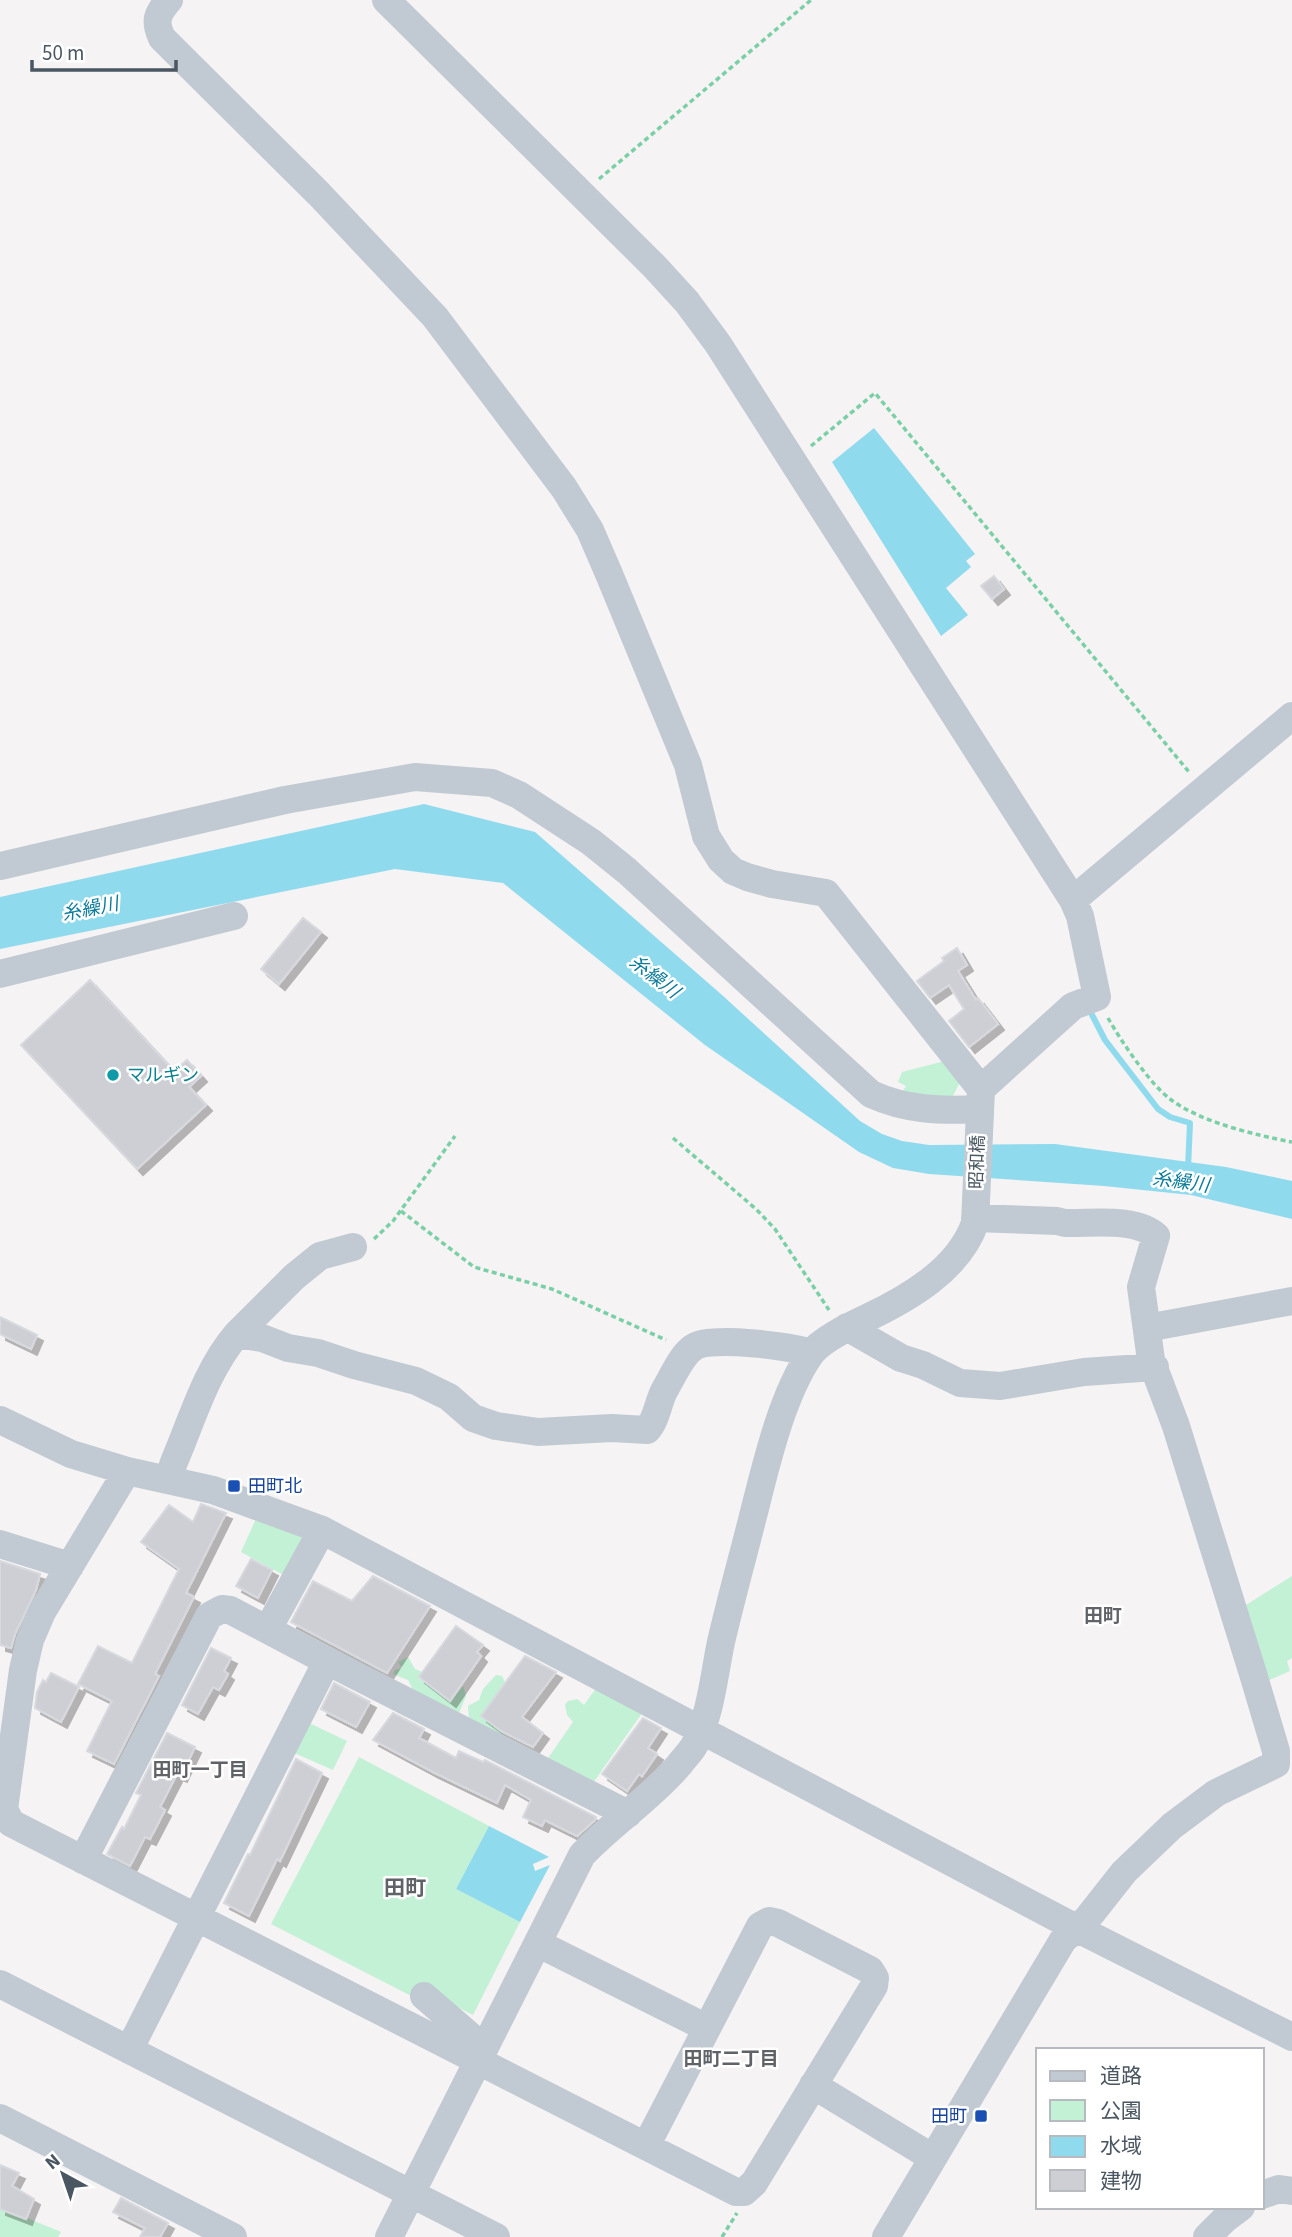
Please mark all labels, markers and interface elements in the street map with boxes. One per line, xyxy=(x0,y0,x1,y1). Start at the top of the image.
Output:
scale bar xyxy=(32,28,175,72)
text: 50 m xyxy=(42,38,84,68)
water label: 糸繰川 xyxy=(60,890,123,928)
water label: 糸繰川 xyxy=(623,949,686,1007)
place label: マルギン xyxy=(127,1063,199,1088)
marker: マルギン xyxy=(105,1067,121,1083)
street label: 昭和橋 xyxy=(964,1135,991,1189)
water label: 糸繰川 xyxy=(1151,1165,1213,1200)
place label: 田町北 xyxy=(248,1474,302,1499)
marker: 田町北 xyxy=(226,1478,242,1494)
district label: 田町 xyxy=(1084,1603,1122,1630)
district label: 田町一丁目 xyxy=(152,1757,248,1784)
district label: 田町 xyxy=(384,1873,426,1903)
district label: 田町二丁目 xyxy=(683,2046,779,2073)
legend xyxy=(1036,2048,1264,2209)
text: 道路 xyxy=(1100,2061,1142,2091)
text: 公園 xyxy=(1100,2096,1142,2126)
place label: 田町 xyxy=(931,2104,967,2129)
marker: 田町 xyxy=(973,2108,989,2124)
text: 水域 xyxy=(1100,2131,1142,2161)
north arrow xyxy=(28,2139,98,2209)
text: N xyxy=(40,2148,67,2177)
text: 建物 xyxy=(1100,2166,1142,2196)

